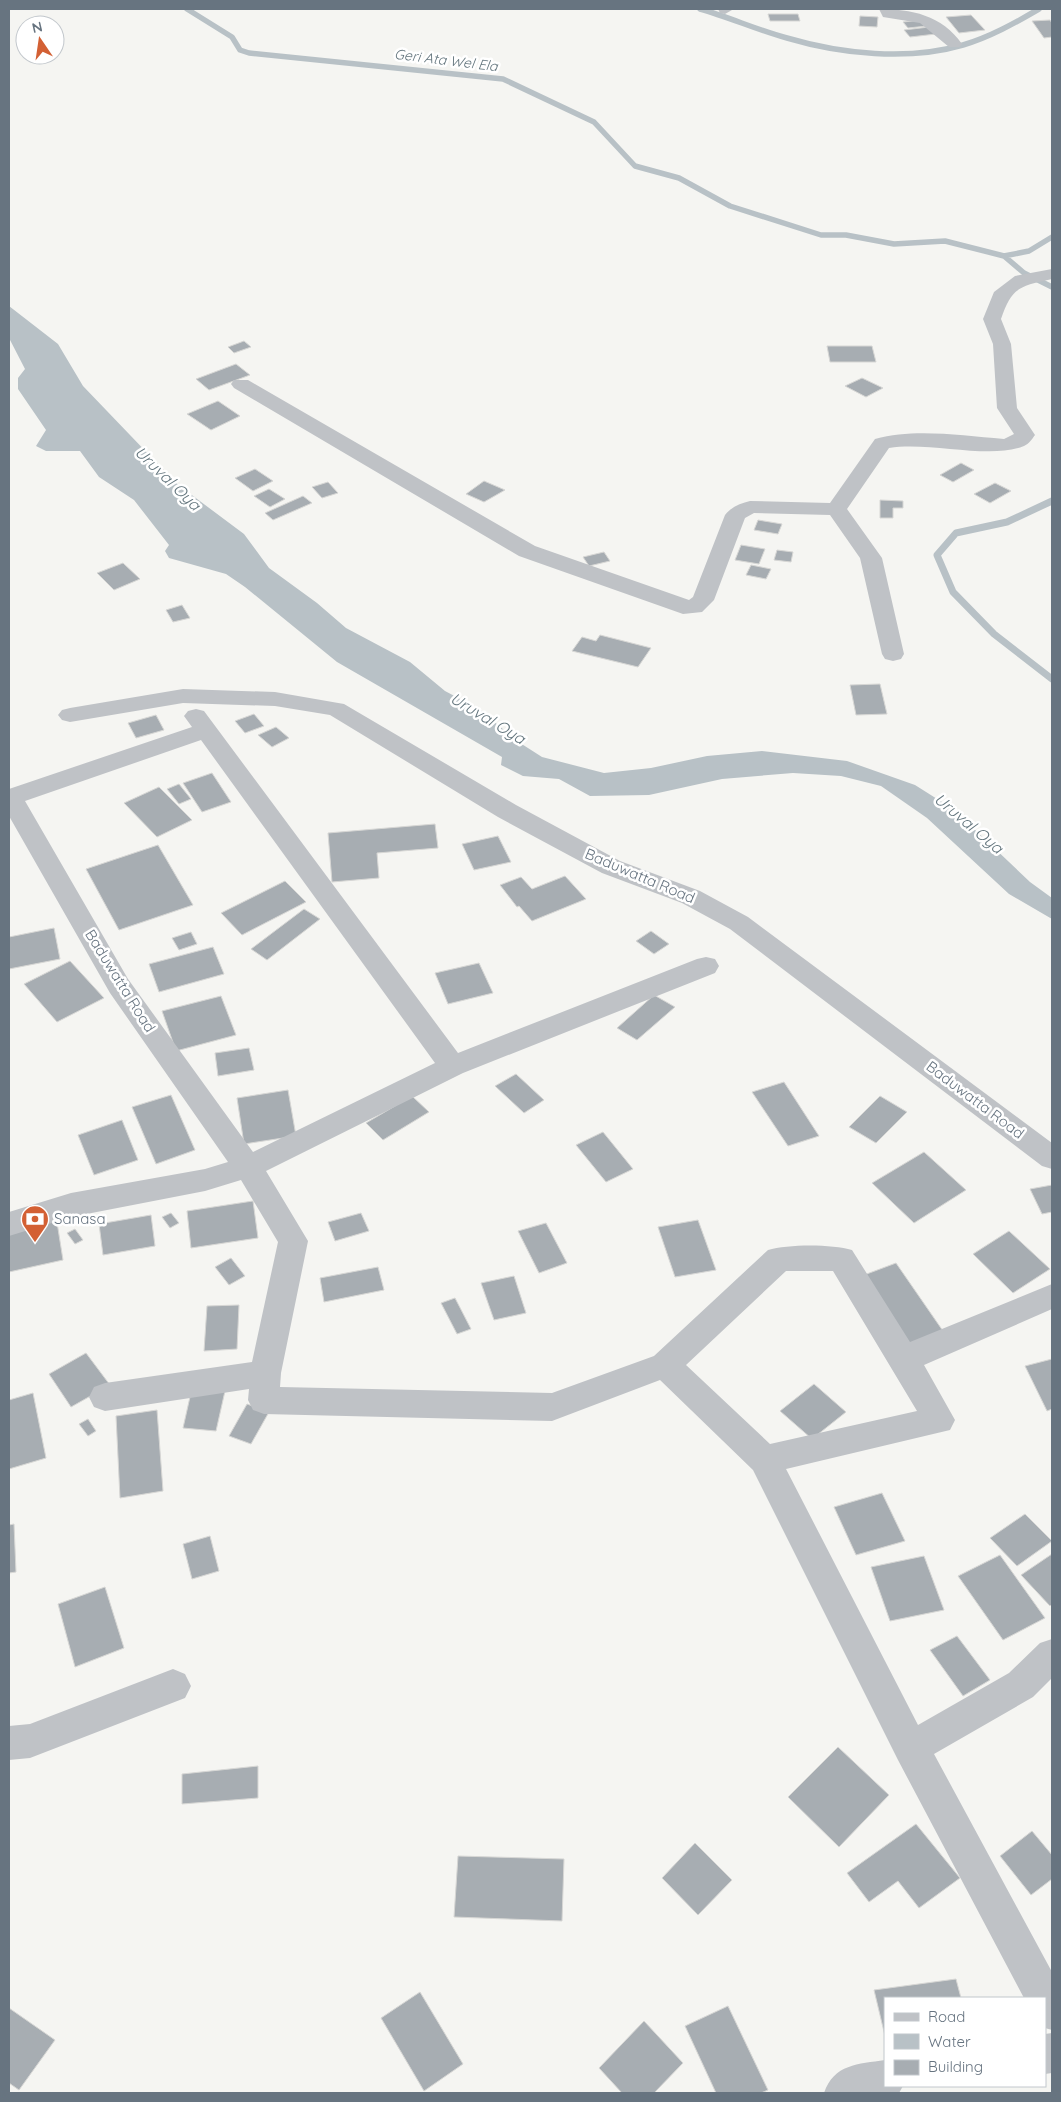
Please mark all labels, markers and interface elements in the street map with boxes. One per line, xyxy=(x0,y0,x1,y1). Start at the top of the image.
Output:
north arrow xyxy=(15,15,65,65)
text: N xyxy=(30,17,44,37)
water label: Geri Ata Wel Ela xyxy=(393,45,500,75)
water label: Uruval Oya xyxy=(131,442,206,515)
water label: Uruval Oya xyxy=(447,688,530,749)
water label: Uruval Oya xyxy=(930,788,1009,858)
street label: Baduwatta Road xyxy=(582,844,698,907)
street label: Baduwatta Road xyxy=(81,926,160,1036)
street label: Baduwatta Road xyxy=(923,1057,1028,1143)
bank icon: Sanasa xyxy=(20,1204,50,1243)
place label: Sanasa xyxy=(54,1209,106,1228)
legend xyxy=(884,1997,1046,2087)
text: Road xyxy=(928,2007,965,2026)
text: Water xyxy=(928,2032,971,2051)
text: Building xyxy=(928,2057,983,2076)

